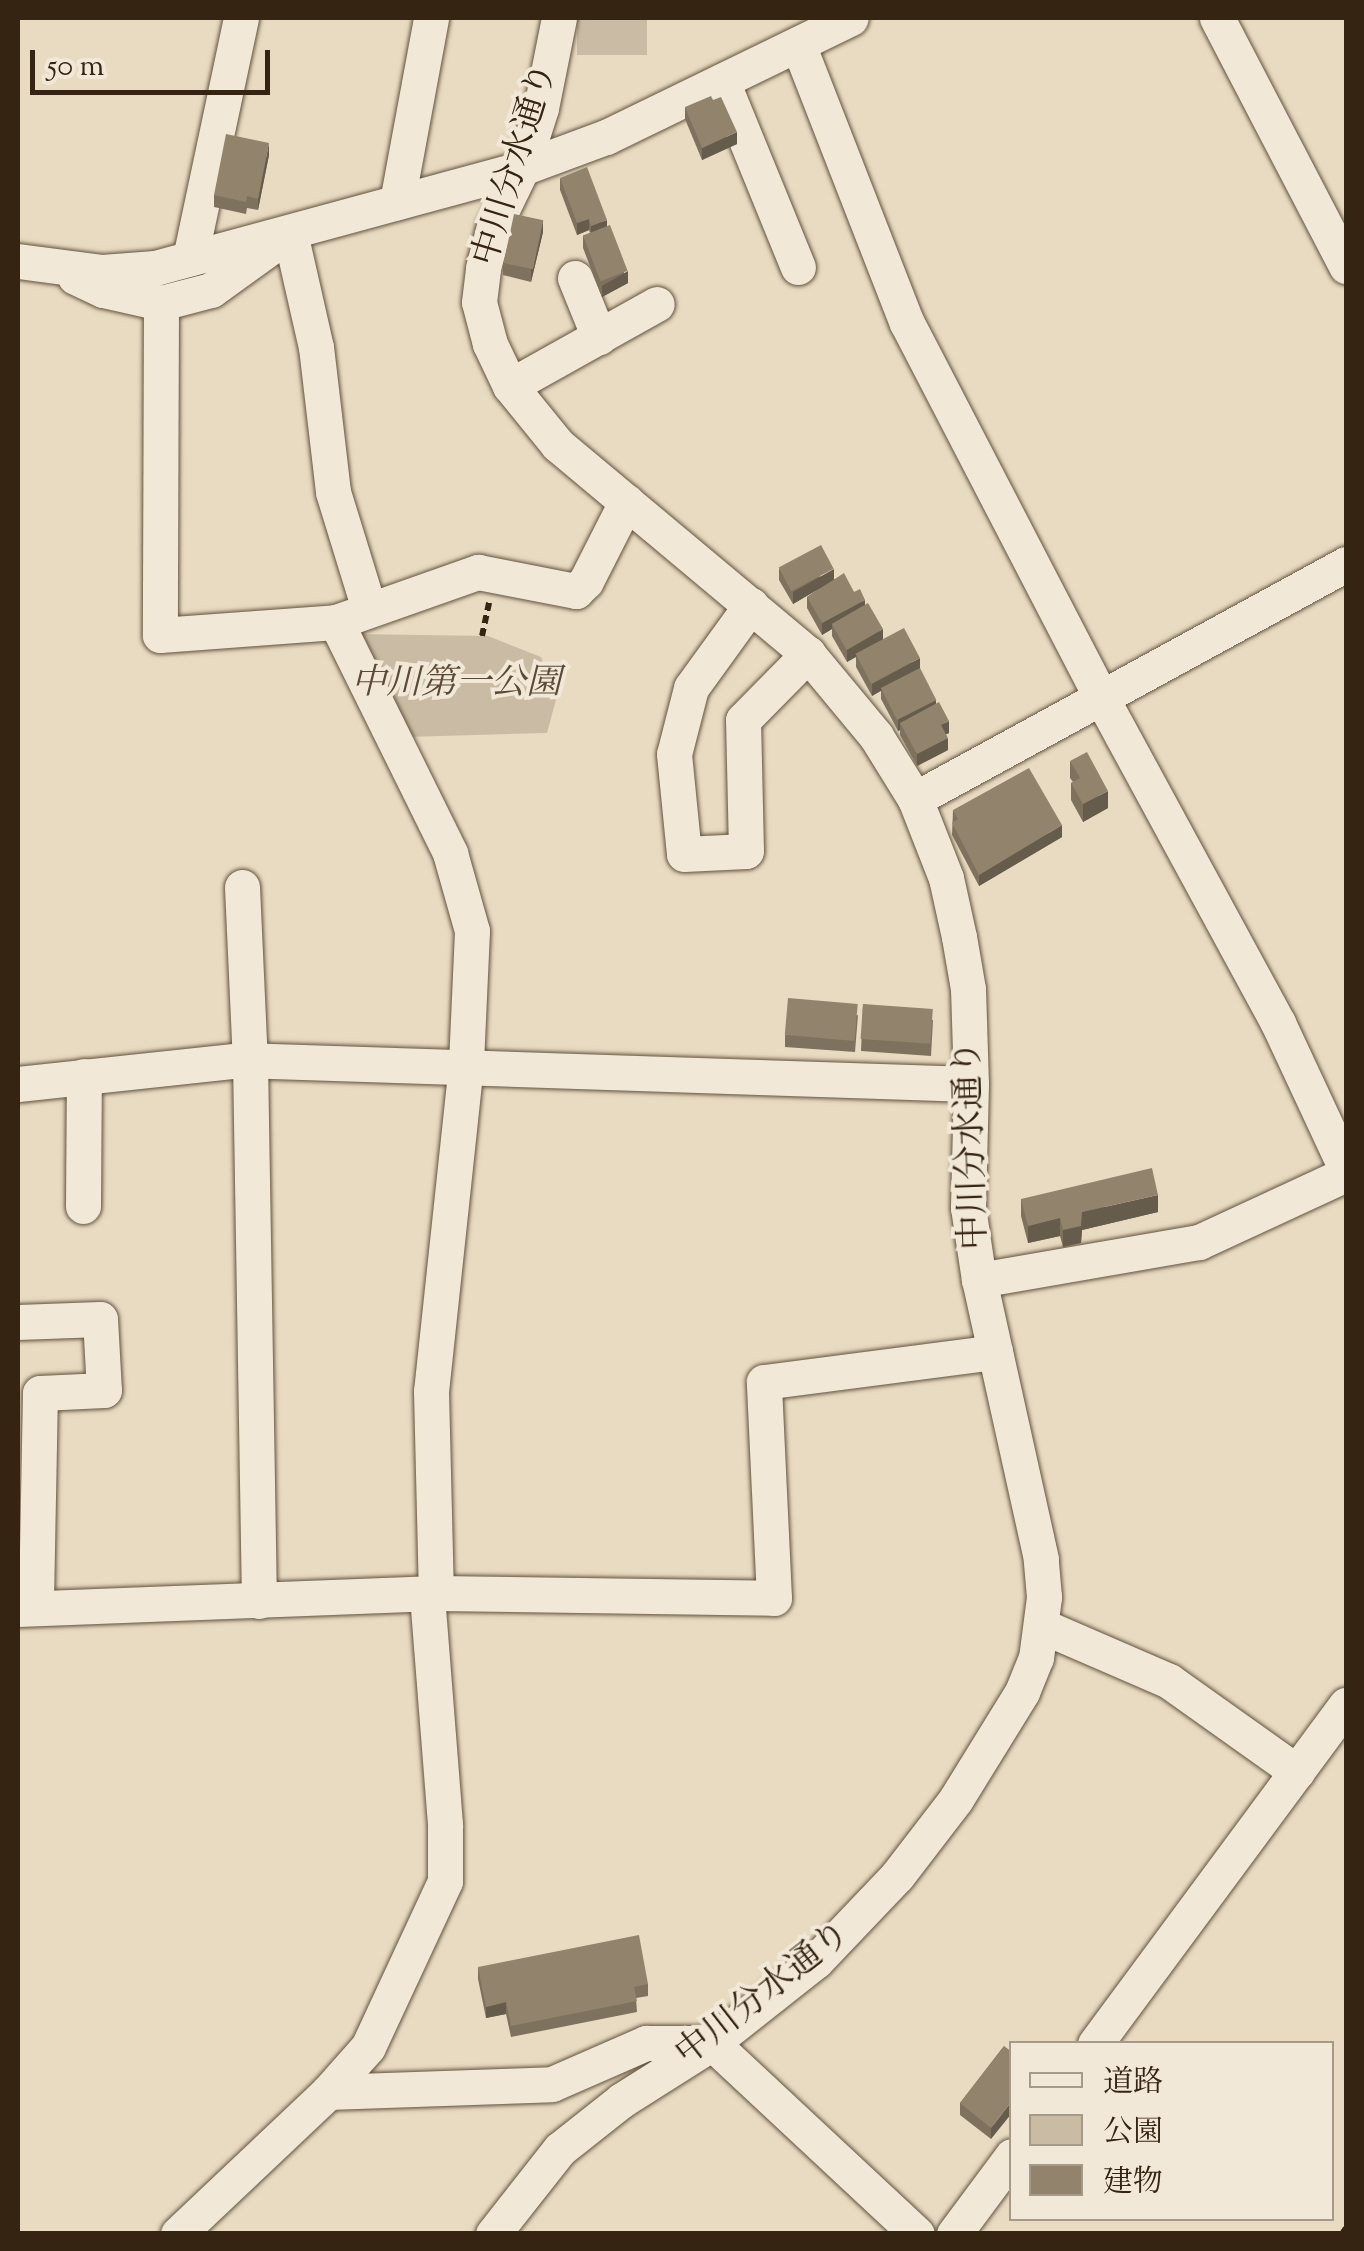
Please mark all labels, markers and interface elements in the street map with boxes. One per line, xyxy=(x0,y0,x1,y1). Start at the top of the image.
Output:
scale bar xyxy=(35,30,275,92)
text: 50 m xyxy=(47,46,104,89)
street label: 中川分水通り xyxy=(466,58,568,272)
park label: 中川第一公園 xyxy=(351,664,561,706)
street label: 中川分水通り xyxy=(948,1039,998,1251)
street label: 中川分水通り xyxy=(668,1914,860,2076)
legend xyxy=(1009,2041,1334,2221)
text: 道路 xyxy=(1103,2062,1163,2105)
text: 公園 xyxy=(1103,2112,1163,2155)
text: 建物 xyxy=(1103,2162,1163,2205)

